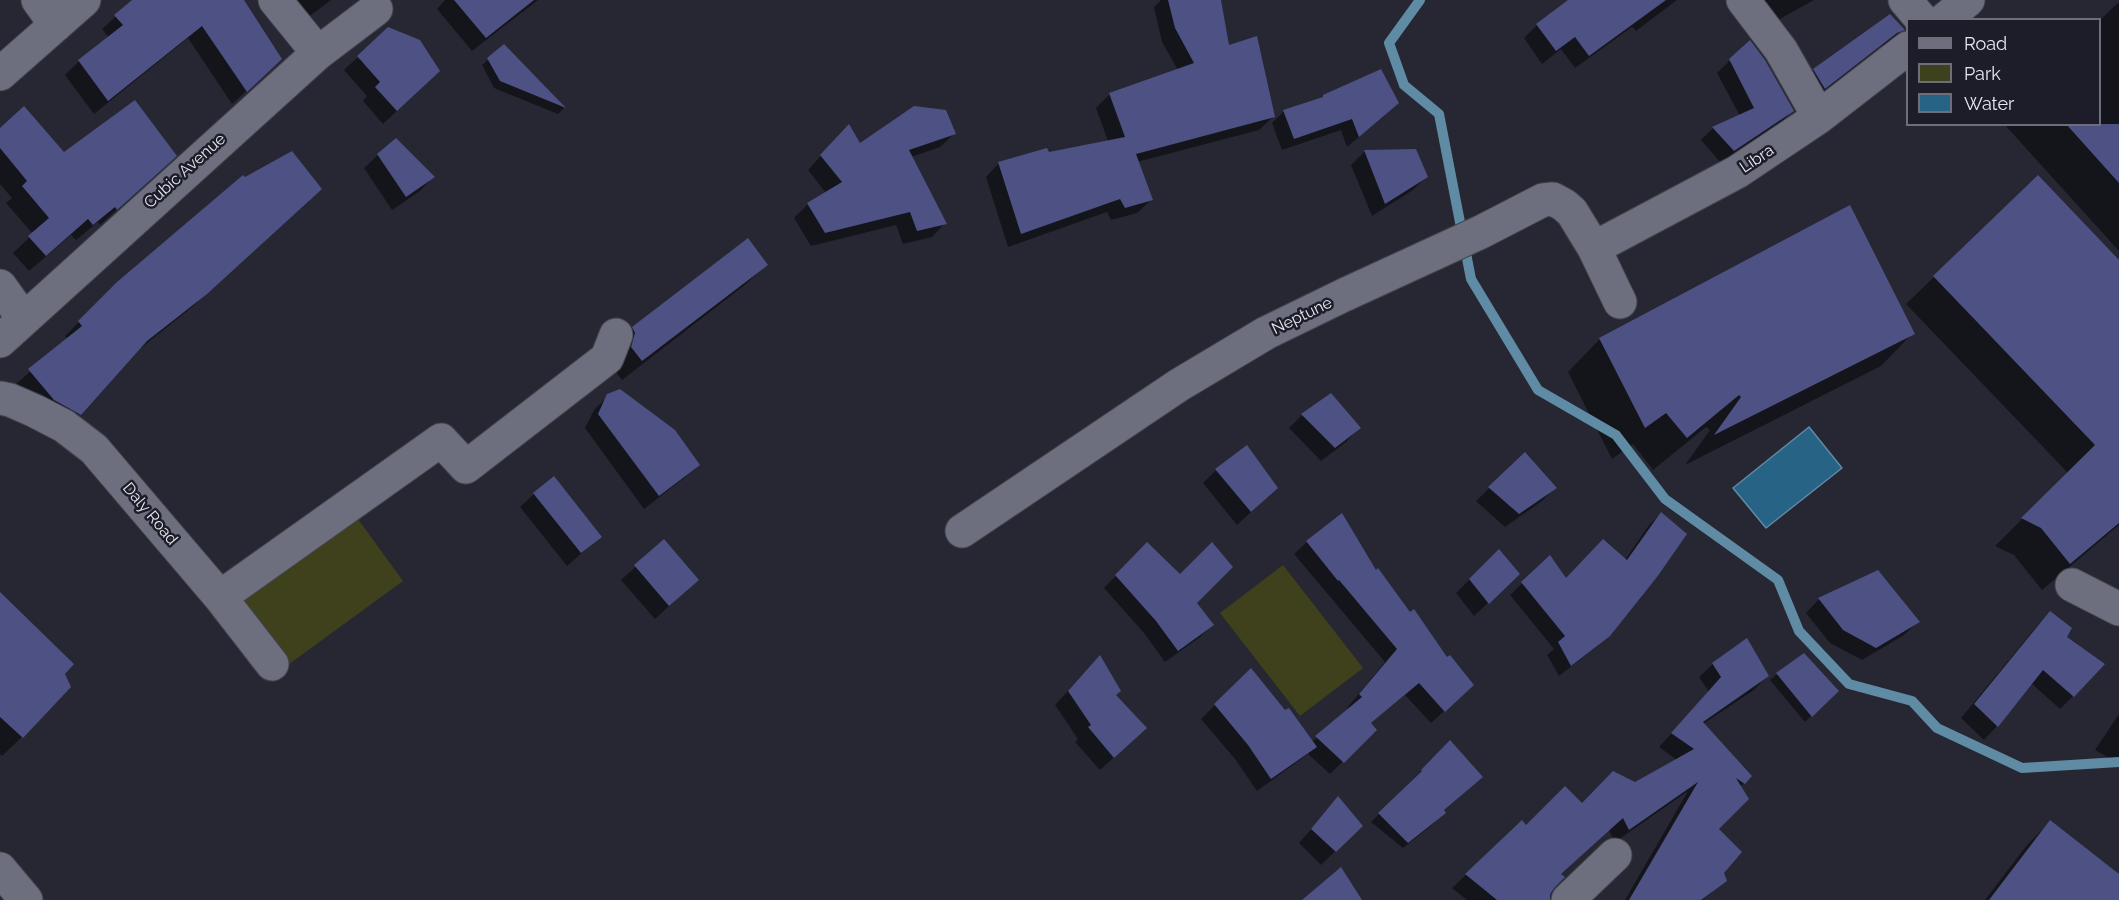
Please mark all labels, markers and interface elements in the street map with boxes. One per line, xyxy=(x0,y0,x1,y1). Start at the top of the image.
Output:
legend xyxy=(1906,18,2101,126)
text: Road xyxy=(1964,33,2007,54)
text: Park xyxy=(1964,63,2001,84)
text: Water xyxy=(1964,93,2014,114)
street label: Cubic Avenue xyxy=(140,129,230,213)
street label: Libra xyxy=(1736,141,1778,177)
street label: Neptune xyxy=(1269,293,1335,339)
street label: Daly Road xyxy=(118,479,182,549)

